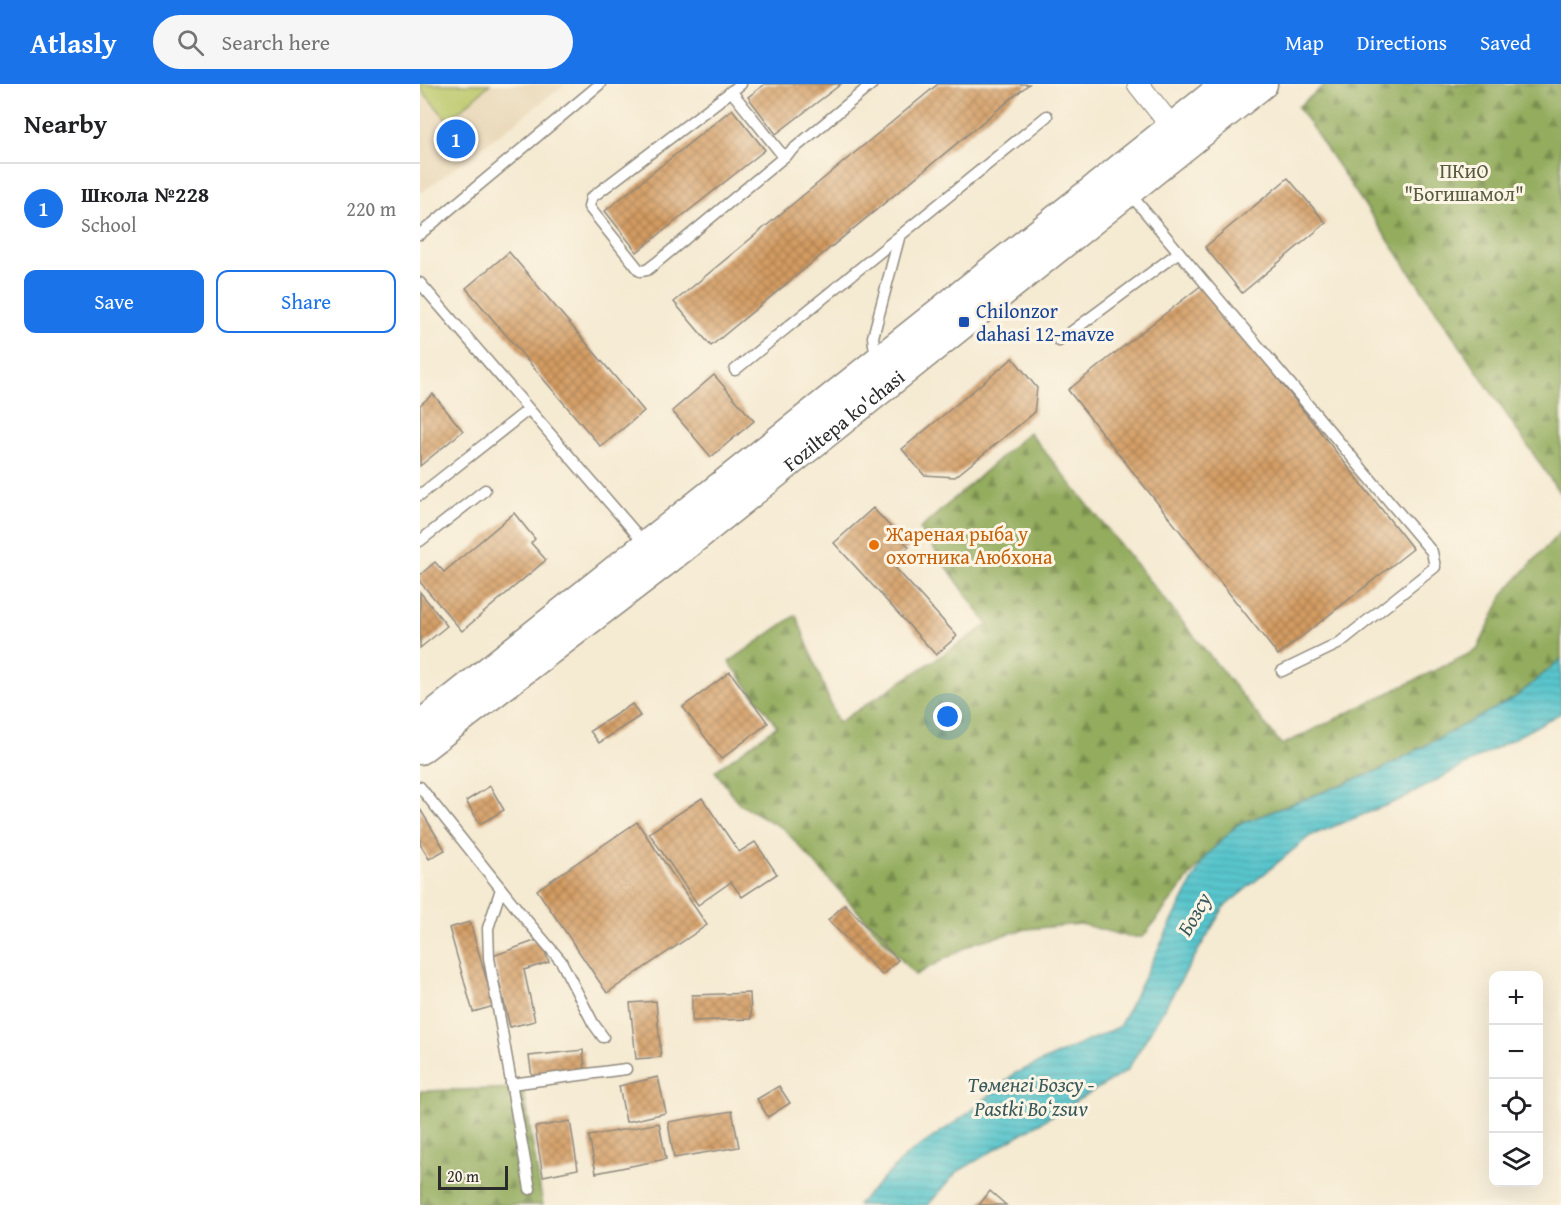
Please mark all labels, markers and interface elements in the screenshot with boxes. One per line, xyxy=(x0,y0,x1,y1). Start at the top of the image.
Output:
search box xyxy=(153,15,573,69)
text: Atlasly xyxy=(30,22,117,63)
icon: search xyxy=(174,26,207,59)
text: Search here xyxy=(222,26,330,58)
text: Map xyxy=(1285,27,1324,58)
text: Directions xyxy=(1357,27,1447,58)
text: Saved xyxy=(1480,27,1531,58)
text: Nearby xyxy=(24,104,107,143)
pin: 1 xyxy=(436,116,476,162)
park label: ПКиО "Богишамол" xyxy=(1404,156,1524,208)
text: Школа №228 xyxy=(81,178,209,210)
text: 1 xyxy=(38,194,49,223)
text: 220 m xyxy=(346,194,396,223)
text: School xyxy=(81,210,137,239)
button: Save xyxy=(24,270,204,333)
button: Share xyxy=(216,270,396,333)
place label: Chilonzor dahasi 12-mavze xyxy=(976,296,1114,348)
marker: Chilonzor dahasi 12-mavze xyxy=(957,315,971,329)
street label: Foziltepa ko'chasi xyxy=(776,362,911,477)
place label: Жареная рыба у охотника Аюбхона xyxy=(885,519,1053,571)
marker: Жареная рыба у охотника Аюбхона xyxy=(867,538,881,552)
your location xyxy=(933,702,962,731)
water label: Бозсу xyxy=(1169,886,1219,941)
map controls xyxy=(1489,971,1543,1187)
button: + xyxy=(1489,971,1543,1025)
button: − xyxy=(1489,1025,1543,1079)
water label: Төменгі Бозсу - Pastki Boʻzsuv xyxy=(968,1069,1095,1124)
button: locate xyxy=(1489,1079,1543,1133)
button: layers xyxy=(1489,1133,1543,1187)
scale bar xyxy=(438,1163,508,1190)
text: 20 m xyxy=(447,1164,479,1188)

